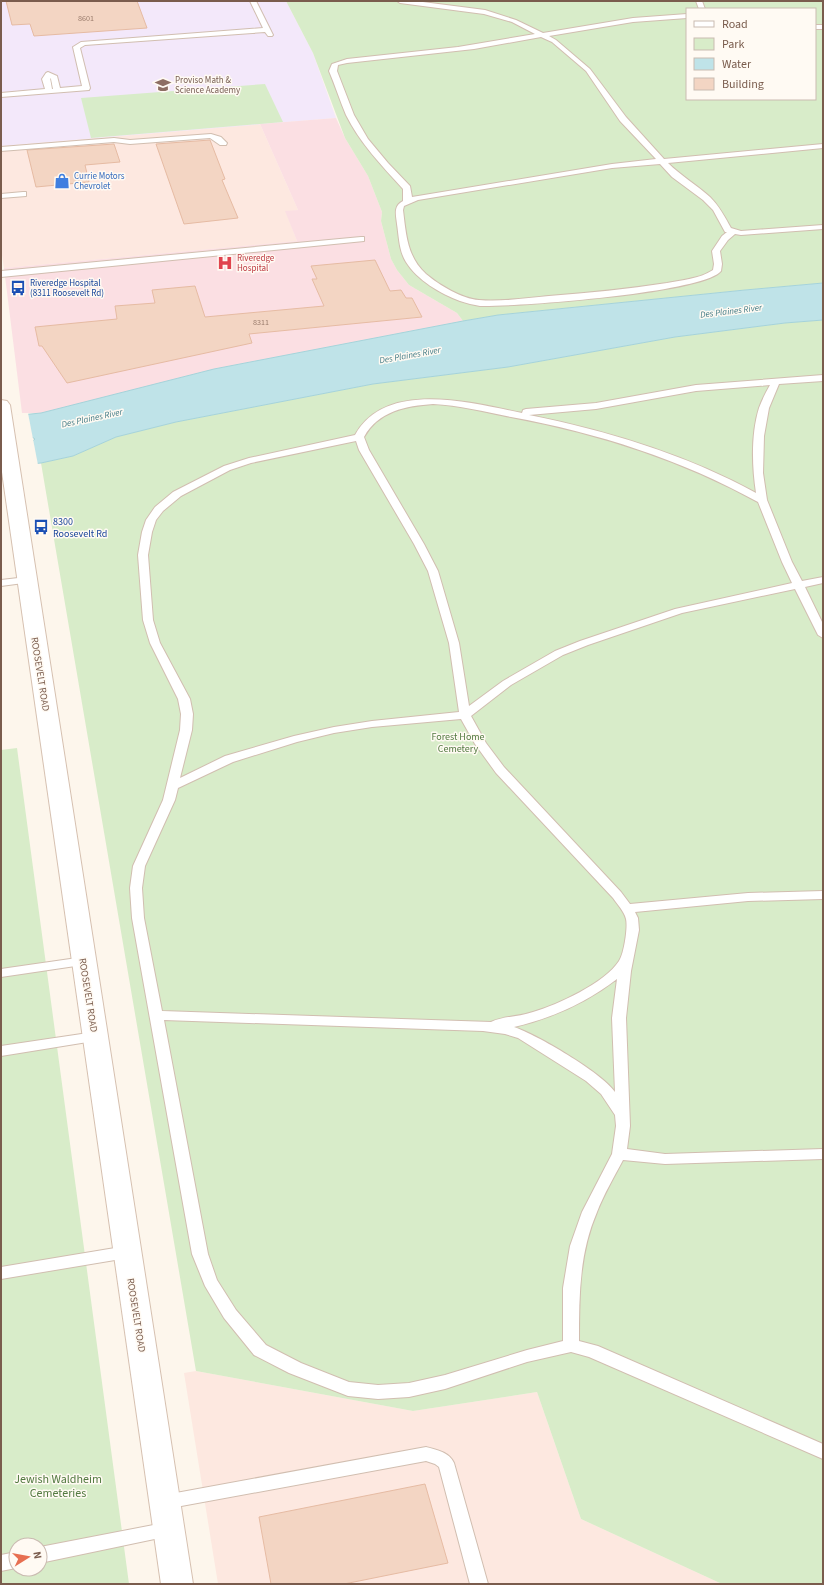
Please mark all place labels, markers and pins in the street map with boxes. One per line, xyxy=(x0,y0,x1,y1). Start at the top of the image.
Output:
place label: Proviso Math & Science Academy xyxy=(175,74,241,97)
school or university icon: Proviso Math & Science Academy xyxy=(154,76,172,94)
place label: Currie Motors Chevrolet xyxy=(74,170,125,193)
shop icon: Currie Motors Chevrolet xyxy=(53,172,71,190)
place label: Riveredge Hospital xyxy=(237,252,275,275)
hospital icon: Riveredge Hospital xyxy=(216,254,234,272)
place label: Riveredge Hospital (8311 Roosevelt Rd) xyxy=(30,277,104,300)
bus stop icon: Riveredge Hospital (8311 Roosevelt Rd) xyxy=(9,279,27,297)
place label: 8300 Roosevelt Rd xyxy=(53,515,107,541)
bus stop icon: 8300 Roosevelt Rd xyxy=(32,518,50,536)

